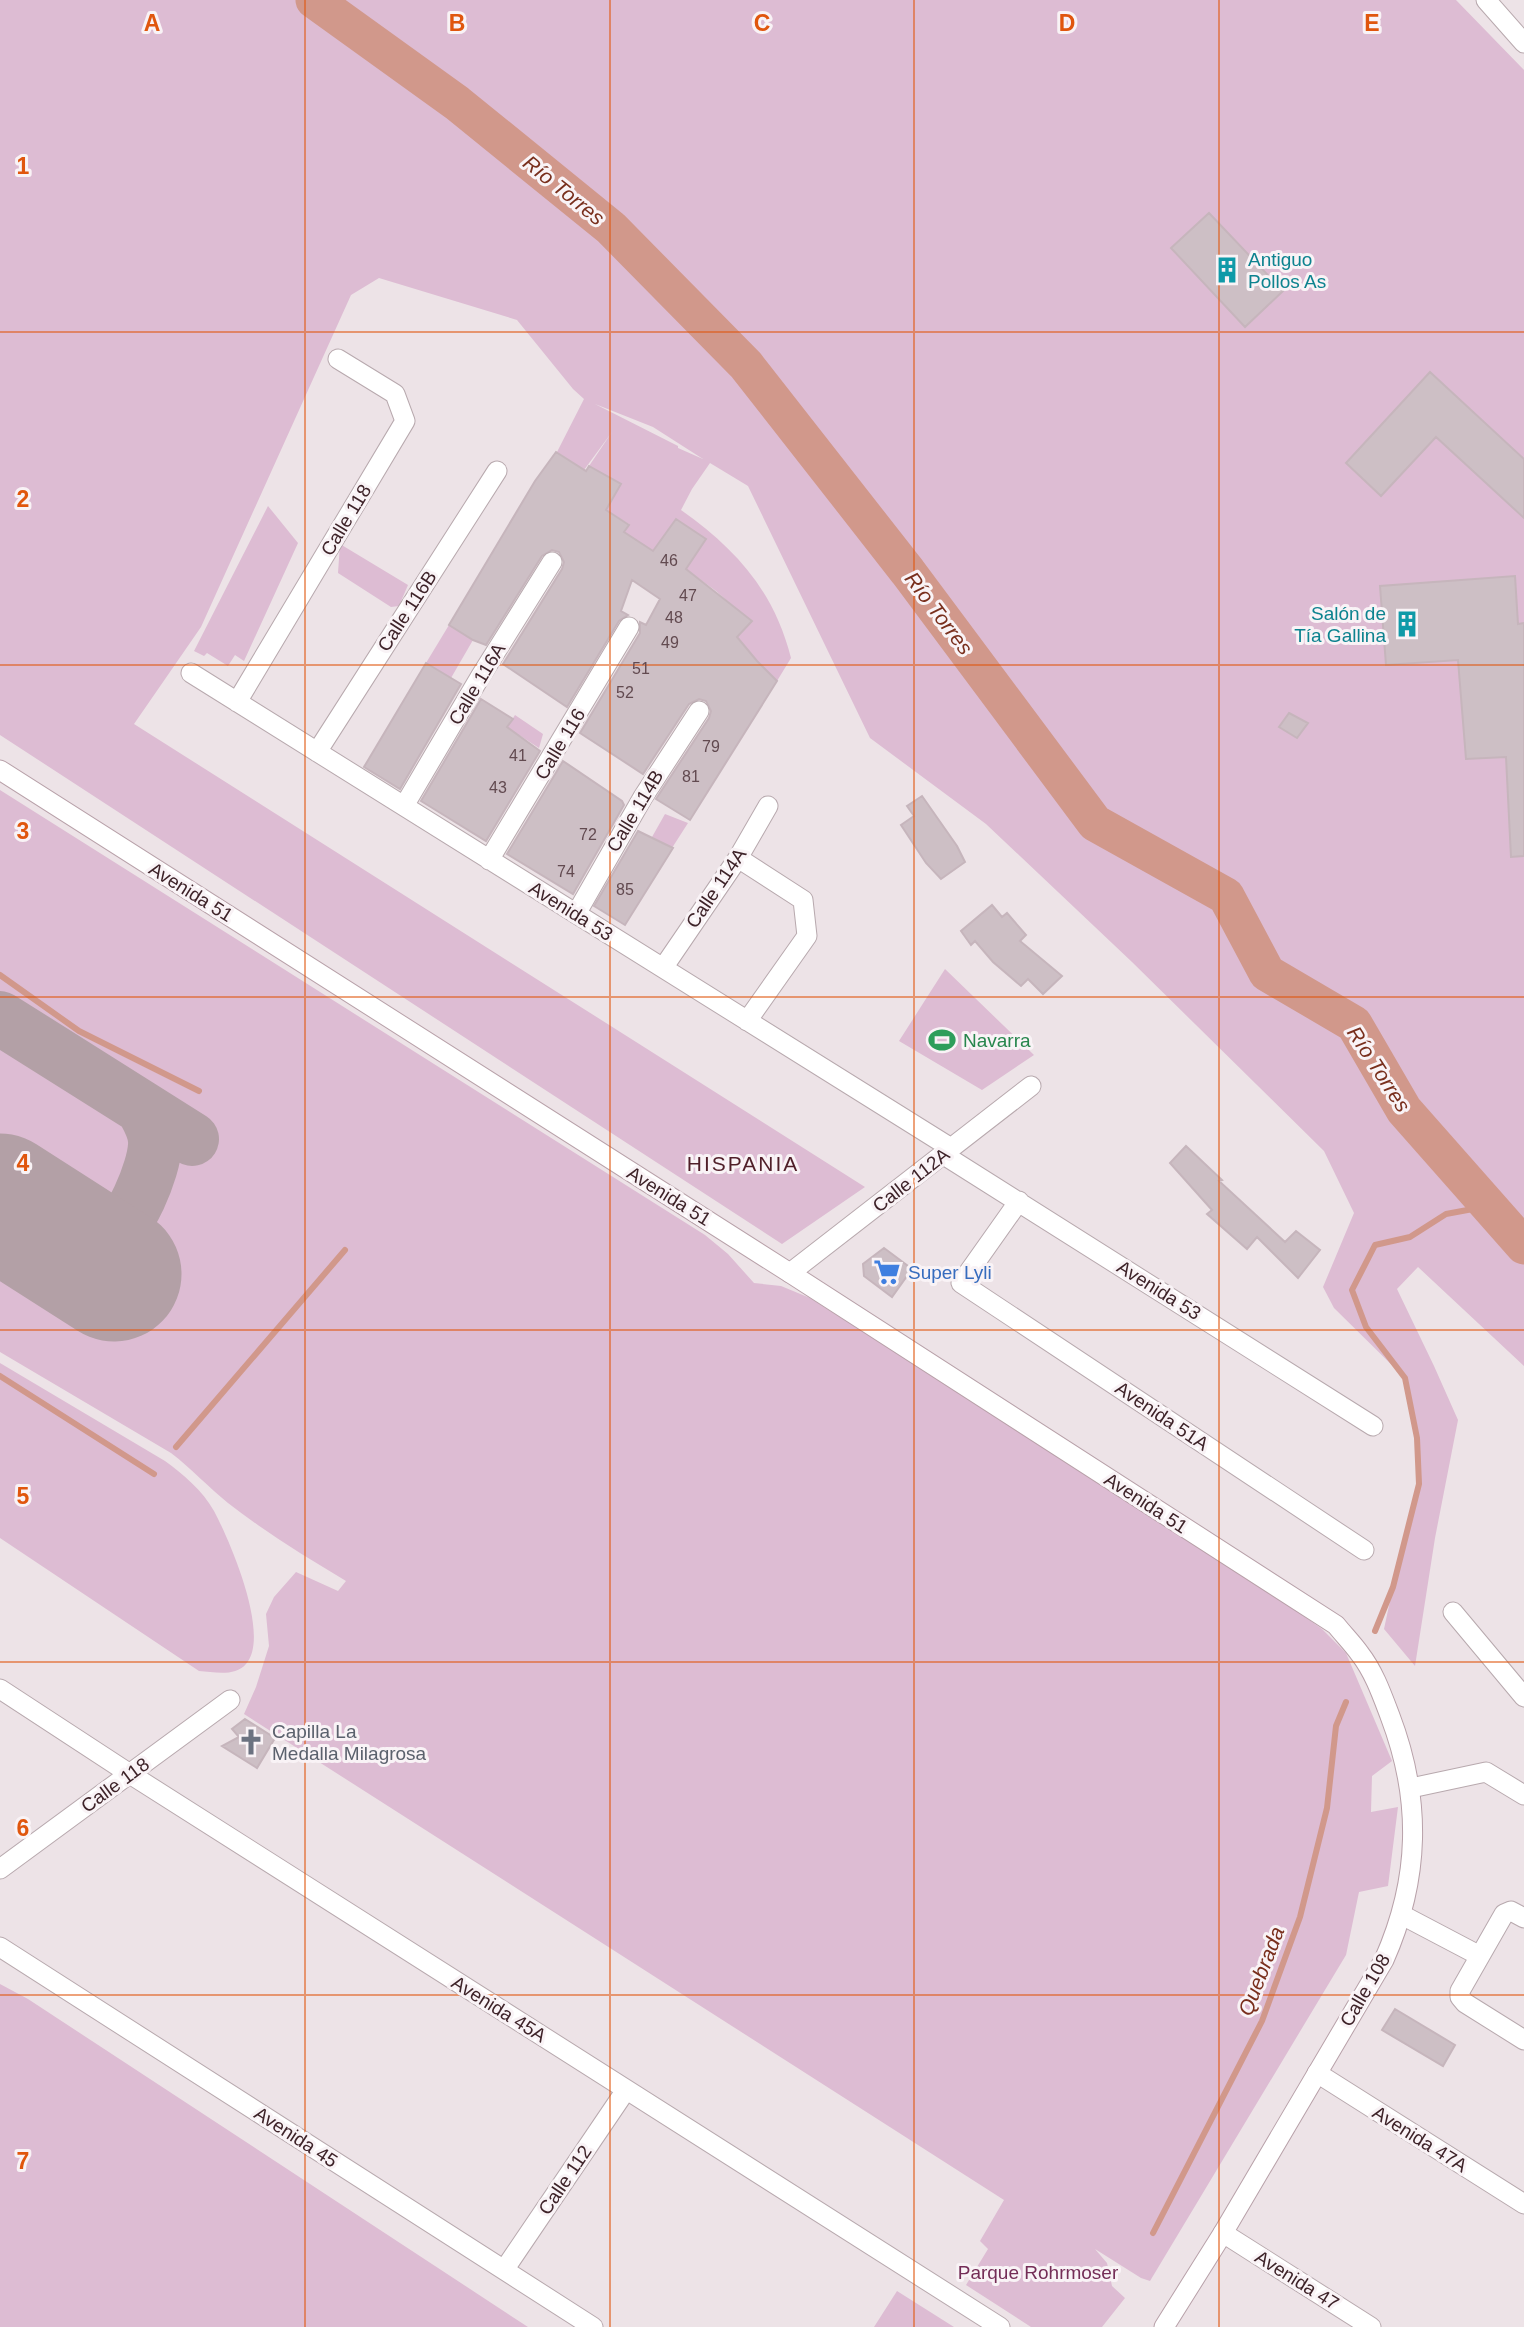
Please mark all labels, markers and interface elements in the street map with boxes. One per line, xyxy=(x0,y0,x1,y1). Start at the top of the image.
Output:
text: A xyxy=(144,10,160,36)
text: B xyxy=(449,10,465,36)
text: C xyxy=(754,10,770,36)
text: D xyxy=(1059,10,1075,36)
text: E xyxy=(1364,10,1380,36)
water label: Río Torres xyxy=(519,150,609,230)
text: 1 xyxy=(17,153,30,179)
place label: Antiguo Pollos As xyxy=(1248,249,1326,292)
building icon: Antiguo Pollos As xyxy=(1212,255,1242,285)
street label: Calle 118 xyxy=(317,481,375,559)
text: 2 xyxy=(17,486,29,512)
house number: 46 xyxy=(660,552,678,569)
street label: Calle 116B xyxy=(373,567,441,655)
water label: Río Torres xyxy=(901,567,978,659)
house number: 47 xyxy=(679,587,697,604)
place label: Salón de Tía Gallina xyxy=(1294,603,1386,646)
house number: 48 xyxy=(665,609,683,626)
building icon: Salón de Tía Gallina xyxy=(1392,609,1422,639)
house number: 49 xyxy=(661,634,679,651)
street label: Calle 116A xyxy=(444,639,510,729)
house number: 51 xyxy=(632,660,650,677)
house number: 52 xyxy=(616,684,634,701)
street label: Calle 116 xyxy=(531,705,589,783)
house number: 79 xyxy=(702,738,720,755)
house number: 41 xyxy=(509,747,527,764)
street label: Calle 114B xyxy=(602,766,668,856)
house number: 81 xyxy=(682,768,700,785)
house number: 43 xyxy=(489,779,507,796)
text: 3 xyxy=(17,818,29,844)
house number: 72 xyxy=(579,826,597,843)
street label: Calle 114A xyxy=(682,844,750,932)
street label: Avenida 51 xyxy=(145,858,237,926)
house number: 74 xyxy=(557,863,575,880)
street label: Avenida 53 xyxy=(525,877,617,945)
house number: 85 xyxy=(616,881,634,898)
water label: Río Torres xyxy=(1343,1022,1415,1116)
sports icon: Navarra xyxy=(927,1025,957,1055)
place label: Navarra xyxy=(963,1030,1031,1051)
street label: Calle 112A xyxy=(868,1143,954,1216)
text: 4 xyxy=(17,1150,30,1176)
district label: HISPANIA xyxy=(687,1152,799,1175)
street label: Avenida 51 xyxy=(623,1162,715,1230)
street label: Avenida 53 xyxy=(1113,1256,1205,1324)
supermarket icon: Super Lyli xyxy=(872,1257,902,1287)
place label: Super Lyli xyxy=(908,1262,992,1283)
street label: Avenida 51A xyxy=(1112,1377,1213,1455)
street label: Avenida 51 xyxy=(1101,1468,1191,1538)
text: 5 xyxy=(17,1483,30,1509)
place label: Capilla La Medalla Milagrosa xyxy=(272,1721,427,1764)
church icon: Capilla La Medalla Milagrosa xyxy=(236,1727,266,1757)
street label: Calle 118 xyxy=(77,1753,153,1817)
text: 6 xyxy=(17,1815,29,1841)
water label: Quebrada xyxy=(1234,1923,1288,2019)
street label: Calle 108 xyxy=(1336,1950,1394,2030)
street label: Avenida 45A xyxy=(448,1972,550,2047)
street label: Avenida 45 xyxy=(251,2102,341,2172)
street label: Avenida 47A xyxy=(1369,2102,1471,2177)
street label: Calle 112 xyxy=(534,2141,596,2219)
text: 7 xyxy=(17,2148,29,2174)
street label: Avenida 47 xyxy=(1251,2246,1343,2314)
park label: Parque Rohrmoser xyxy=(958,2262,1119,2283)

